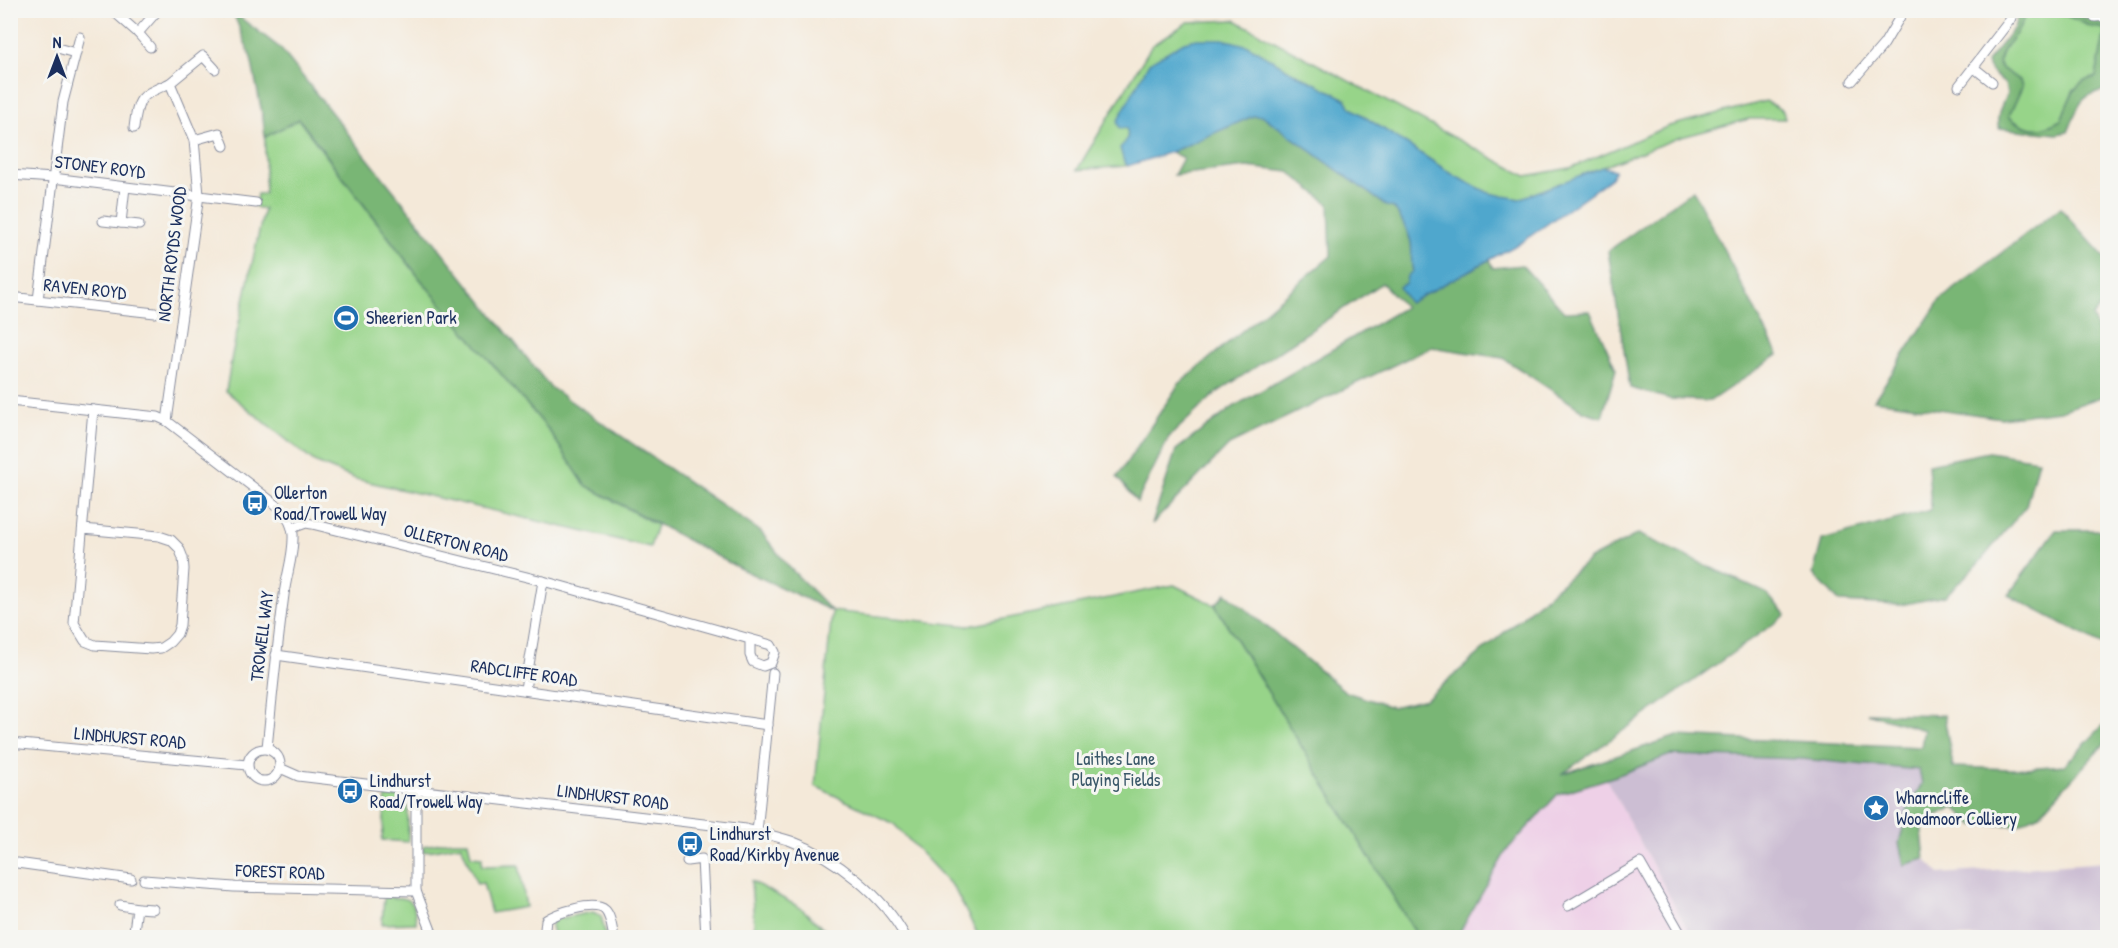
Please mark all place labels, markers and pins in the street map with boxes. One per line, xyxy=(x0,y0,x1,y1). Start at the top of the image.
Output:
sports icon: Sheerien Park xyxy=(331,303,361,333)
place label: Sheerien Park xyxy=(366,305,457,330)
place label: Ollerton Road/Trowell Way xyxy=(274,480,387,526)
bus stop icon: Ollerton Road/Trowell Way xyxy=(240,488,270,518)
place label: Lindhurst Road/Trowell Way xyxy=(370,768,483,814)
bus stop icon: Lindhurst Road/Trowell Way xyxy=(335,776,365,806)
place label: Wharncliffe Woodmoor Colliery xyxy=(1896,785,2017,831)
place icon: Wharncliffe Woodmoor Colliery xyxy=(1861,793,1891,823)
place label: Lindhurst Road/Kirkby Avenue xyxy=(710,821,840,867)
bus stop icon: Lindhurst Road/Kirkby Avenue xyxy=(675,829,705,859)

